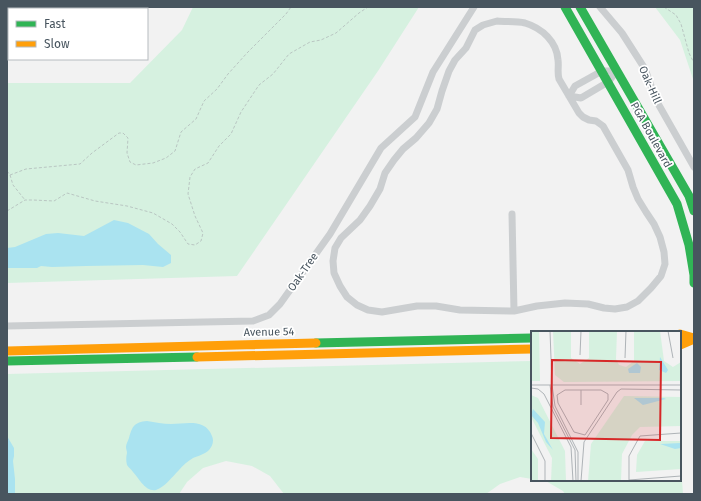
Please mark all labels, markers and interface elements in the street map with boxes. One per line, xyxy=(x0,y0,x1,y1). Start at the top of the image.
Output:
legend xyxy=(8,8,148,60)
text: Fast xyxy=(44,17,66,31)
text: Slow xyxy=(44,37,70,51)
street label: Oak-Hill xyxy=(636,64,664,106)
street label: PGA Boulevard xyxy=(628,100,674,170)
street label: Oak-Tree xyxy=(285,250,321,294)
street label: Avenue 54 xyxy=(243,325,295,339)
inset map xyxy=(531,331,681,481)

